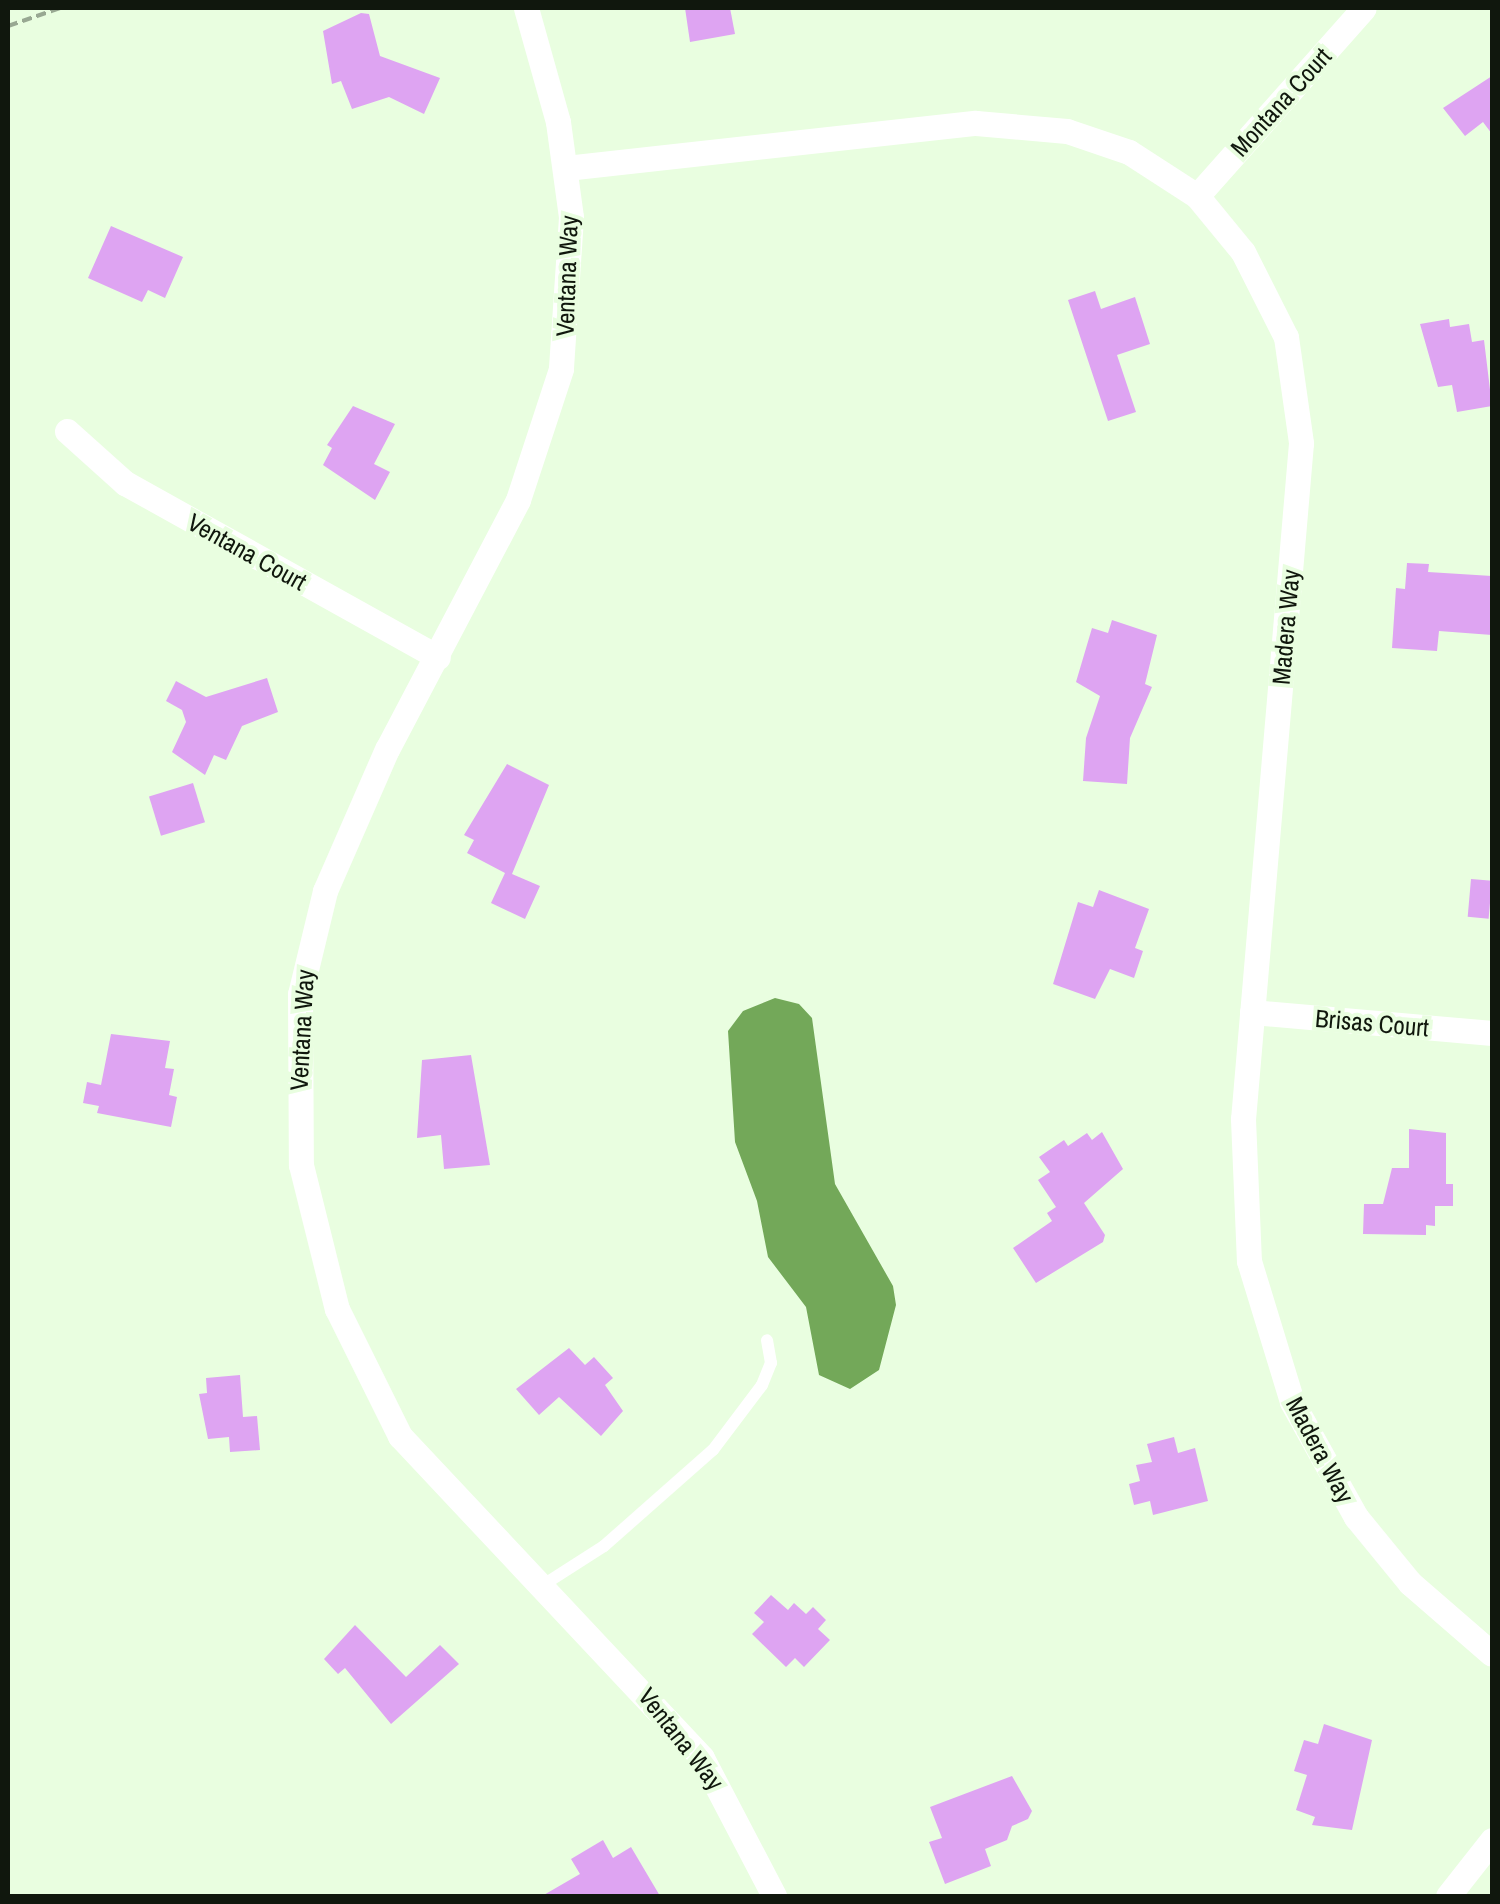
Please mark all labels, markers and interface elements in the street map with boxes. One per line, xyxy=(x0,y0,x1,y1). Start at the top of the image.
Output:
street label: Montana Court xyxy=(1224,42,1338,162)
street label: Ventana Way xyxy=(550,215,584,337)
street label: Ventana Court xyxy=(182,507,312,597)
street label: Madera Way xyxy=(1266,568,1306,686)
street label: Ventana Way xyxy=(284,969,320,1091)
street label: Brisas Court xyxy=(1314,1003,1430,1043)
street label: Madera Way xyxy=(1280,1392,1360,1508)
street label: Ventana Way xyxy=(632,1682,730,1796)

